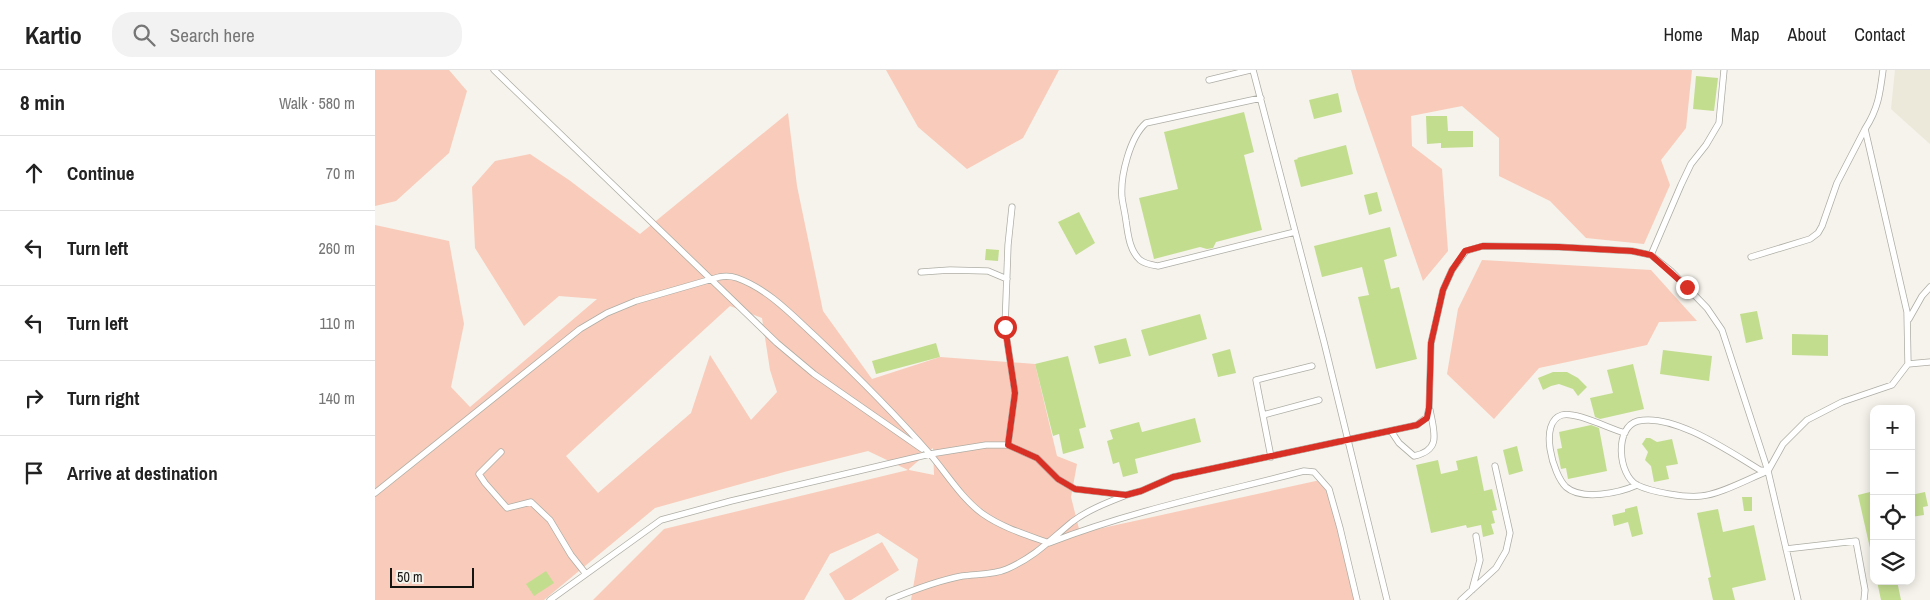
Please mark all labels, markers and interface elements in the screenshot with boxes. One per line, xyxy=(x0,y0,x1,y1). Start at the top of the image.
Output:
search box xyxy=(112,12,462,57)
text: Kartio xyxy=(25,19,82,51)
icon: search xyxy=(130,21,158,49)
text: Search here xyxy=(170,22,255,48)
text: Home xyxy=(1663,22,1703,47)
text: Map xyxy=(1731,22,1760,47)
text: About xyxy=(1788,22,1826,47)
text: Contact xyxy=(1854,22,1905,47)
text: 8 min xyxy=(20,88,65,117)
text: Walk · 580 m xyxy=(279,92,355,114)
icon: ahead xyxy=(20,159,48,187)
text: Continue xyxy=(67,160,135,186)
text: 70 m xyxy=(326,162,355,184)
icon: left xyxy=(20,234,48,262)
text: Turn left xyxy=(67,235,128,261)
text: 260 m xyxy=(319,237,355,259)
route end xyxy=(1676,276,1699,299)
icon: left xyxy=(20,309,48,337)
text: Turn left xyxy=(67,310,128,336)
text: 110 m xyxy=(319,312,355,334)
route start xyxy=(994,316,1017,339)
icon: right xyxy=(20,384,48,412)
text: Turn right xyxy=(67,385,139,411)
text: 140 m xyxy=(319,387,355,409)
map controls xyxy=(1870,405,1915,585)
button: + xyxy=(1870,405,1915,450)
button: − xyxy=(1870,450,1915,495)
icon: arrive xyxy=(20,459,48,487)
text: Arrive at destination xyxy=(67,460,218,486)
button: locate xyxy=(1870,495,1915,540)
button: layers xyxy=(1870,540,1915,585)
scale bar xyxy=(390,565,474,588)
text: 50 m xyxy=(397,568,423,586)

